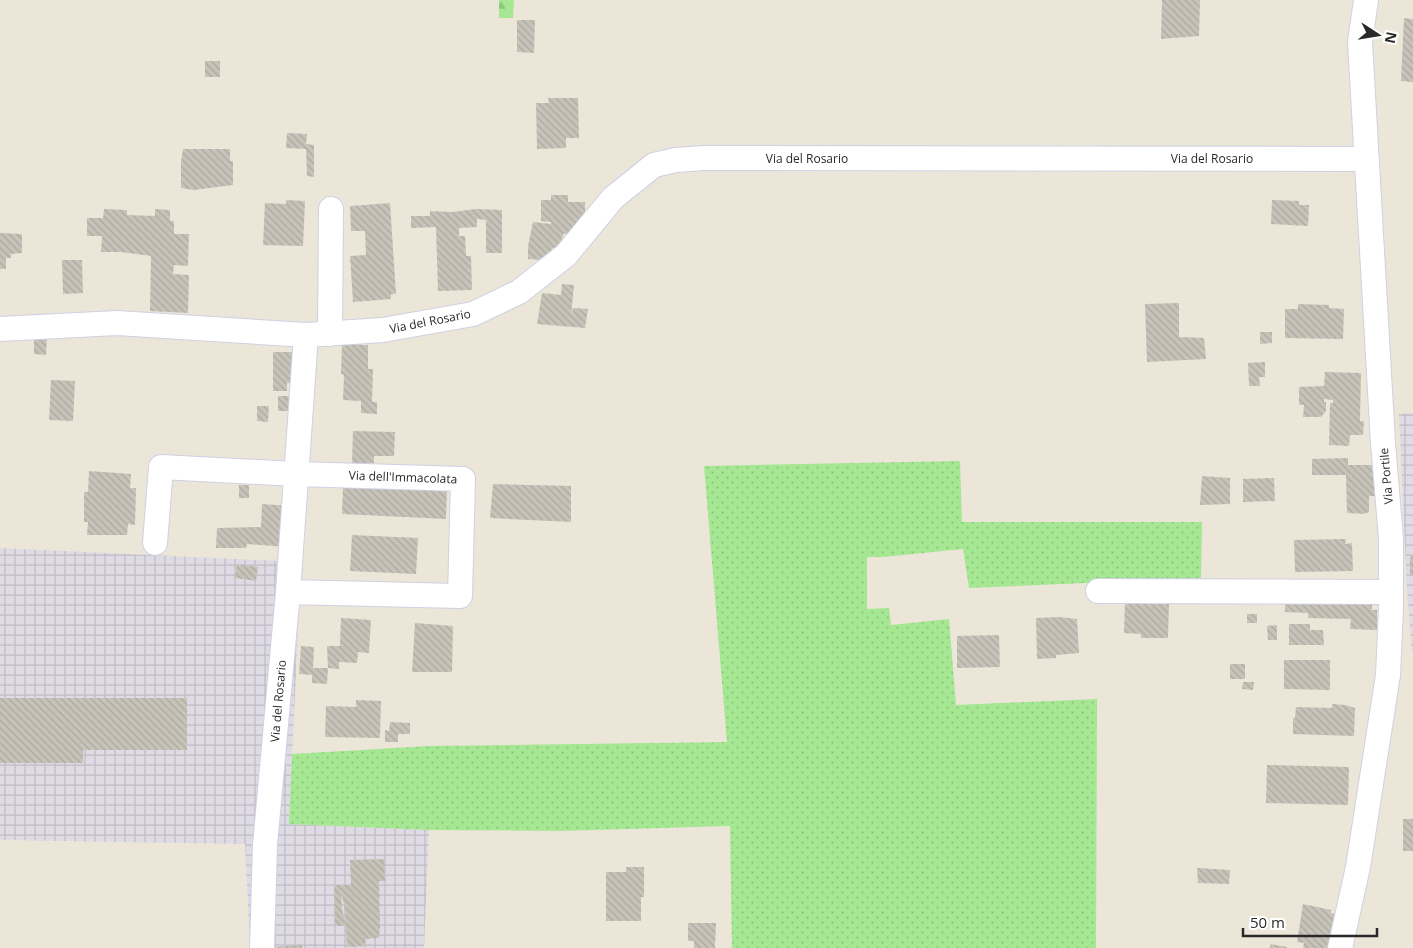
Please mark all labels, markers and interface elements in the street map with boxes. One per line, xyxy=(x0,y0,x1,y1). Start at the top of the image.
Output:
north arrow xyxy=(1353,10,1403,60)
text: N xyxy=(1381,30,1402,45)
street label: Via del Rosario xyxy=(766,150,848,167)
street label: Via del Rosario xyxy=(1171,150,1253,167)
street label: Via del Rosario xyxy=(388,305,472,337)
street label: Via Portile xyxy=(1375,447,1397,505)
street label: Via dell'Immacolata xyxy=(348,467,458,487)
street label: Via del Rosario xyxy=(266,659,290,743)
scale bar xyxy=(1243,906,1377,938)
text: 50 m xyxy=(1250,912,1285,932)

